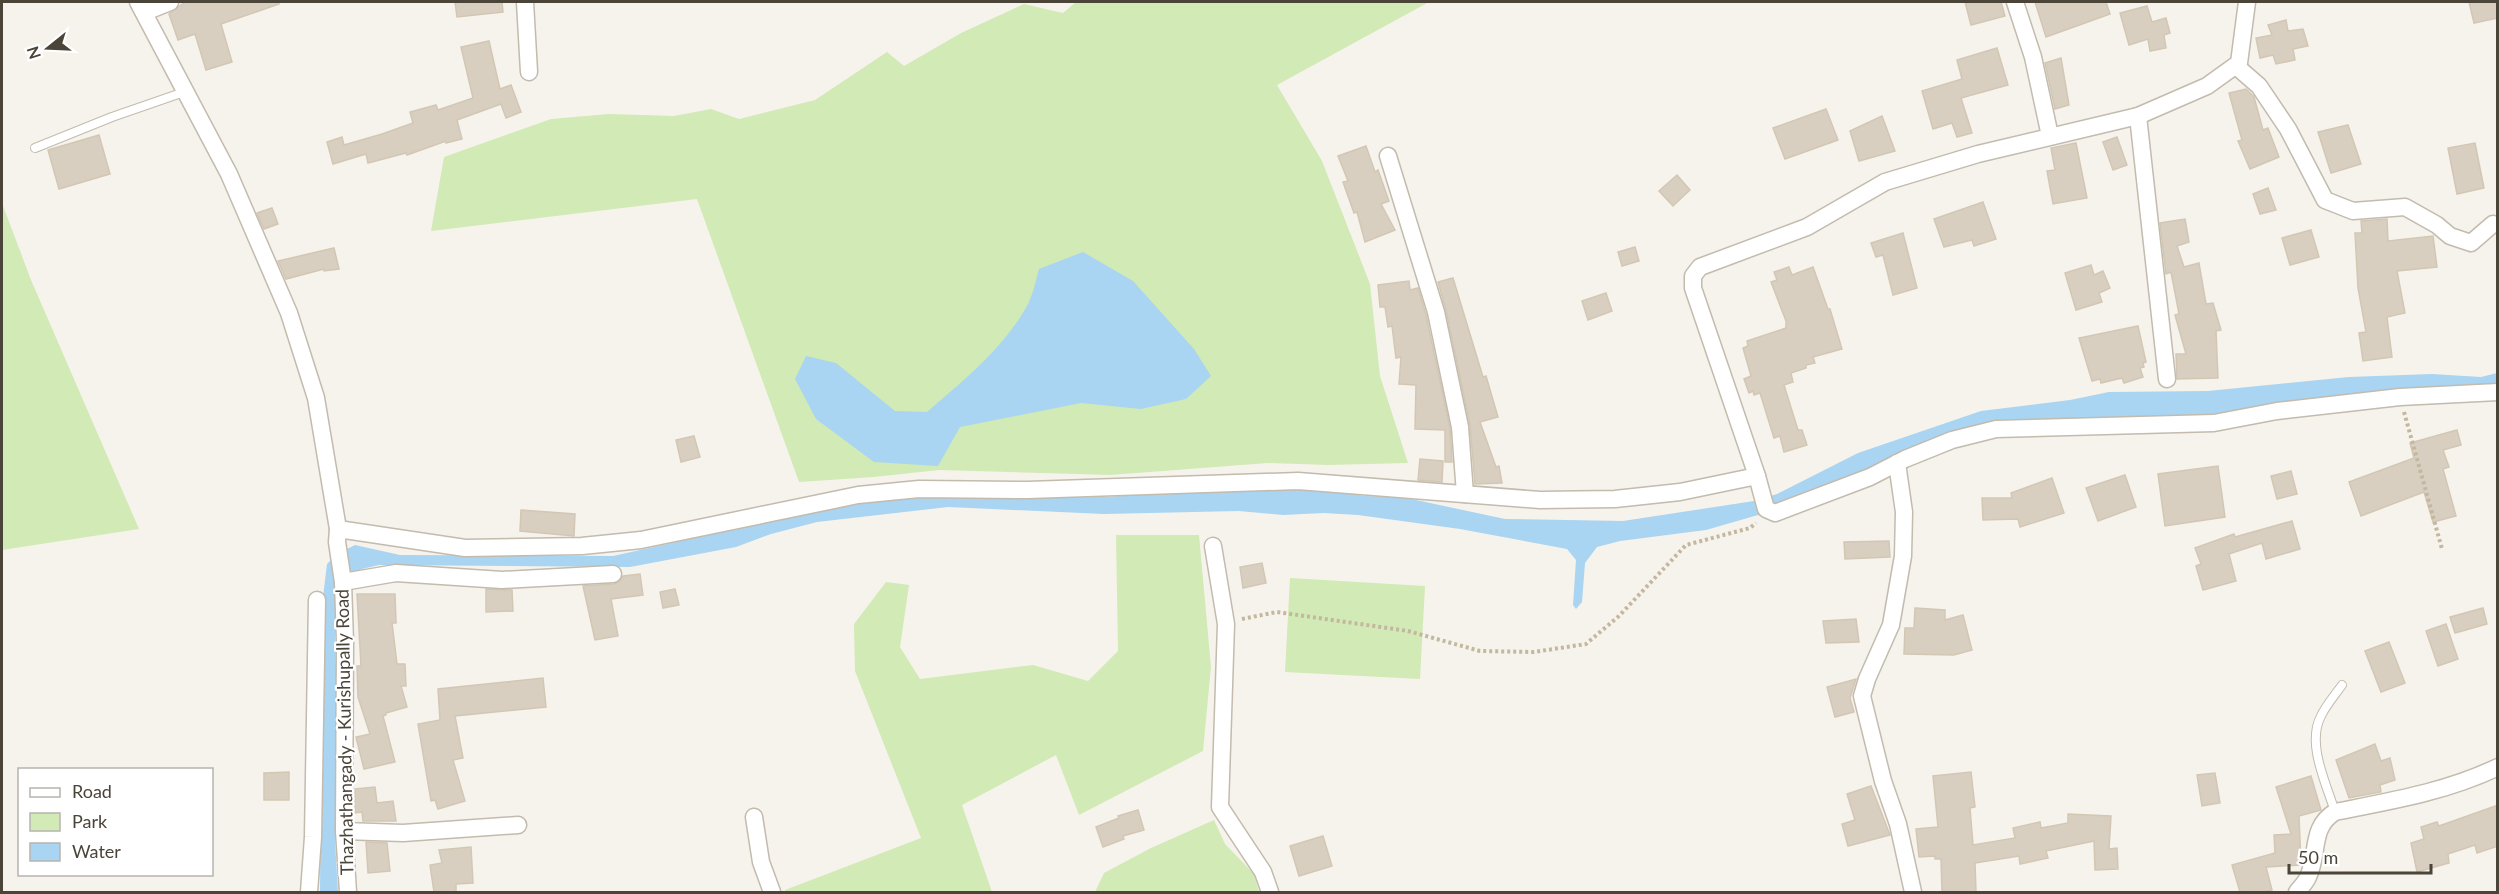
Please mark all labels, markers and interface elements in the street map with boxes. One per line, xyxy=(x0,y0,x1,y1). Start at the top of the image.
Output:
north arrow xyxy=(18,18,78,78)
text: N xyxy=(22,44,44,62)
street label: Thazhathangady - Kurishupally Road xyxy=(331,589,357,875)
legend xyxy=(18,768,213,876)
text: Road xyxy=(72,780,112,802)
text: Park xyxy=(72,810,108,832)
scale bar xyxy=(2289,837,2432,875)
text: Water xyxy=(72,840,121,862)
text: 50 m xyxy=(2298,846,2338,868)

